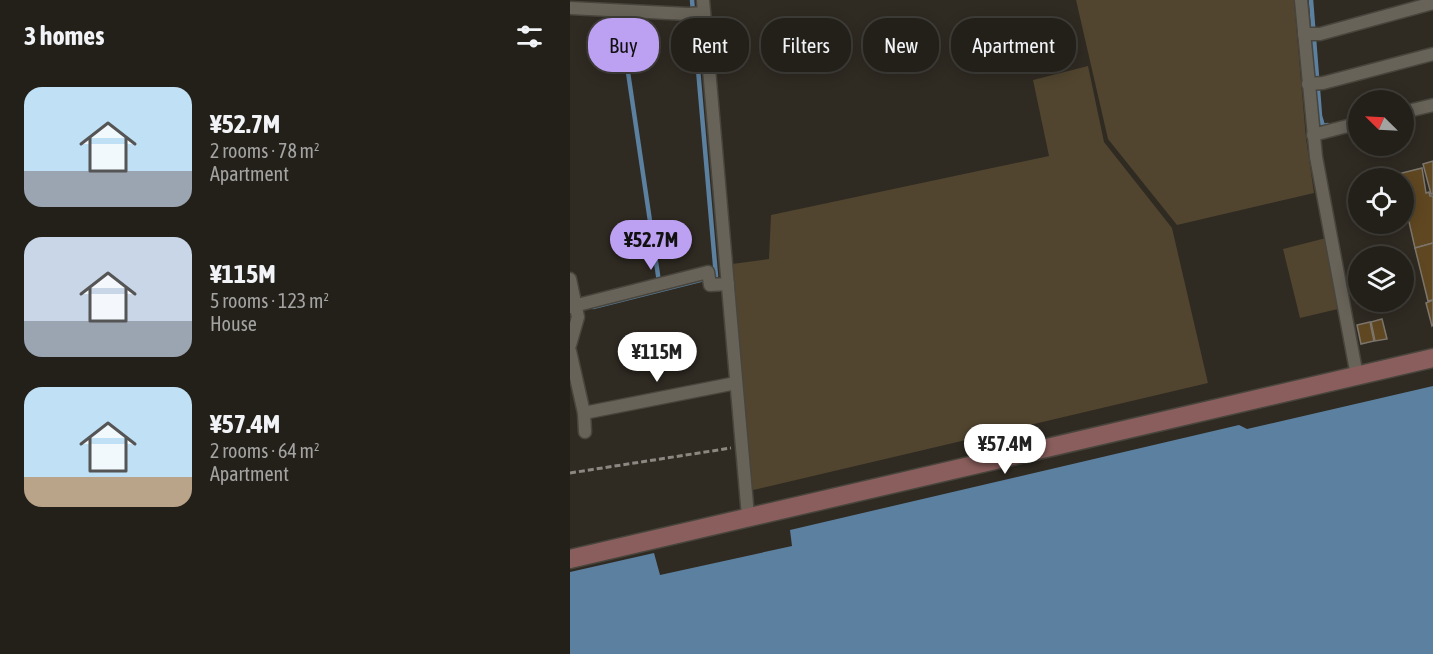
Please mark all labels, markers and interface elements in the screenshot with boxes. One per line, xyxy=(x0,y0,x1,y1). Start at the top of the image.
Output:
chip: Buy xyxy=(588,18,659,72)
chip: Rent xyxy=(671,18,749,72)
chip: Filters xyxy=(761,18,851,72)
chip: New xyxy=(863,18,939,72)
chip: Apartment xyxy=(951,18,1076,72)
icon: filters xyxy=(513,20,546,53)
text: 3 homes xyxy=(24,21,104,51)
north arrow xyxy=(1348,90,1414,156)
map controls xyxy=(1348,90,1414,312)
text: ¥52.7M xyxy=(210,109,280,139)
icon: home xyxy=(72,111,144,183)
text: 2 rooms · 78 m² xyxy=(210,139,320,162)
text: Apartment xyxy=(210,162,289,185)
button: locate xyxy=(1348,168,1414,234)
pin: ¥52.7M xyxy=(602,220,700,271)
text: ¥52.7M xyxy=(624,228,678,251)
button: layers xyxy=(1348,246,1414,312)
text: ¥115M xyxy=(210,259,276,289)
icon: home xyxy=(72,261,144,333)
text: 5 rooms · 123 m² xyxy=(210,289,329,312)
text: House xyxy=(210,312,257,335)
pin: ¥115M xyxy=(615,332,699,383)
text: ¥115M xyxy=(632,340,682,363)
text: ¥57.4M xyxy=(210,409,280,439)
icon: home xyxy=(72,411,144,483)
pin: ¥57.4M xyxy=(956,424,1054,475)
text: ¥57.4M xyxy=(978,432,1032,455)
text: 2 rooms · 64 m² xyxy=(210,439,320,462)
text: Apartment xyxy=(210,462,289,485)

